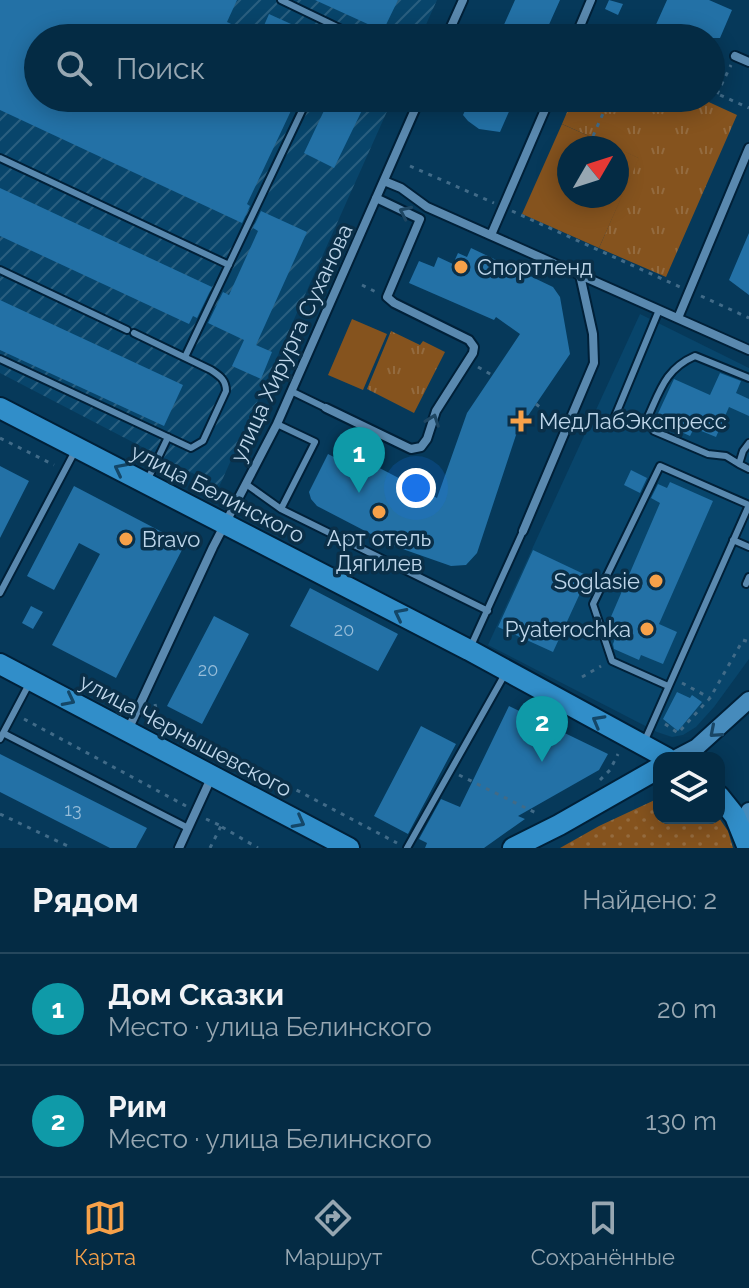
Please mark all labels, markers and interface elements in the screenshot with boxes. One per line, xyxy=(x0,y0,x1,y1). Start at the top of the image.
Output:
search box xyxy=(24,24,725,112)
icon: search xyxy=(52,46,96,90)
text: Поиск xyxy=(116,51,205,86)
north arrow xyxy=(557,136,629,208)
one-way arrow xyxy=(399,206,413,222)
street label: улица Хирурга Суханова xyxy=(224,220,358,466)
place label: Спортленд xyxy=(477,254,593,280)
marker: Спортленд xyxy=(452,258,470,276)
place label: МедЛабЭкспресс xyxy=(539,408,727,434)
marker: МедЛабЭкспресс xyxy=(510,410,532,432)
one-way arrow xyxy=(423,414,440,428)
pin: 1 xyxy=(333,427,385,493)
street label: улица Белинского xyxy=(127,438,309,548)
one-way arrow xyxy=(113,464,128,479)
your location xyxy=(396,468,436,508)
marker: Арт отель Дягилев xyxy=(370,503,388,521)
place label: Арт отель Дягилев xyxy=(327,525,431,576)
place label: Bravo xyxy=(142,526,200,552)
marker: Bravo xyxy=(117,530,135,548)
place label: Soglasie xyxy=(554,568,640,594)
marker: Soglasie xyxy=(647,572,665,590)
one-way arrow xyxy=(394,609,409,624)
place label: Pyaterochka xyxy=(505,616,631,642)
house number: 20 xyxy=(334,619,354,640)
marker: Pyaterochka xyxy=(638,620,656,638)
house number: 20 xyxy=(198,659,218,680)
street label: улица Чернышевского xyxy=(75,668,297,802)
one-way arrow xyxy=(61,691,76,706)
pin: 2 xyxy=(516,696,568,762)
one-way arrow xyxy=(592,715,607,730)
one-way arrow xyxy=(709,722,724,737)
map controls xyxy=(653,752,725,824)
button: layers xyxy=(653,752,725,824)
house number: 13 xyxy=(64,799,82,820)
one-way arrow xyxy=(291,812,306,827)
text: Рядом xyxy=(32,880,139,920)
text: Найдено: 2 xyxy=(582,885,717,915)
text: Дом Сказки xyxy=(108,977,284,1012)
text: 1 xyxy=(52,994,64,1024)
text: 20 m xyxy=(657,994,717,1024)
text: Место · улица Белинского xyxy=(108,1012,432,1042)
text: Рим xyxy=(108,1089,167,1124)
text: 2 xyxy=(51,1106,65,1136)
text: 130 m xyxy=(646,1106,717,1136)
text: Место · улица Белинского xyxy=(108,1124,432,1154)
tab: Карта xyxy=(74,1196,136,1270)
tab: Маршрут xyxy=(284,1196,382,1270)
tab: Сохранённые xyxy=(531,1196,675,1270)

